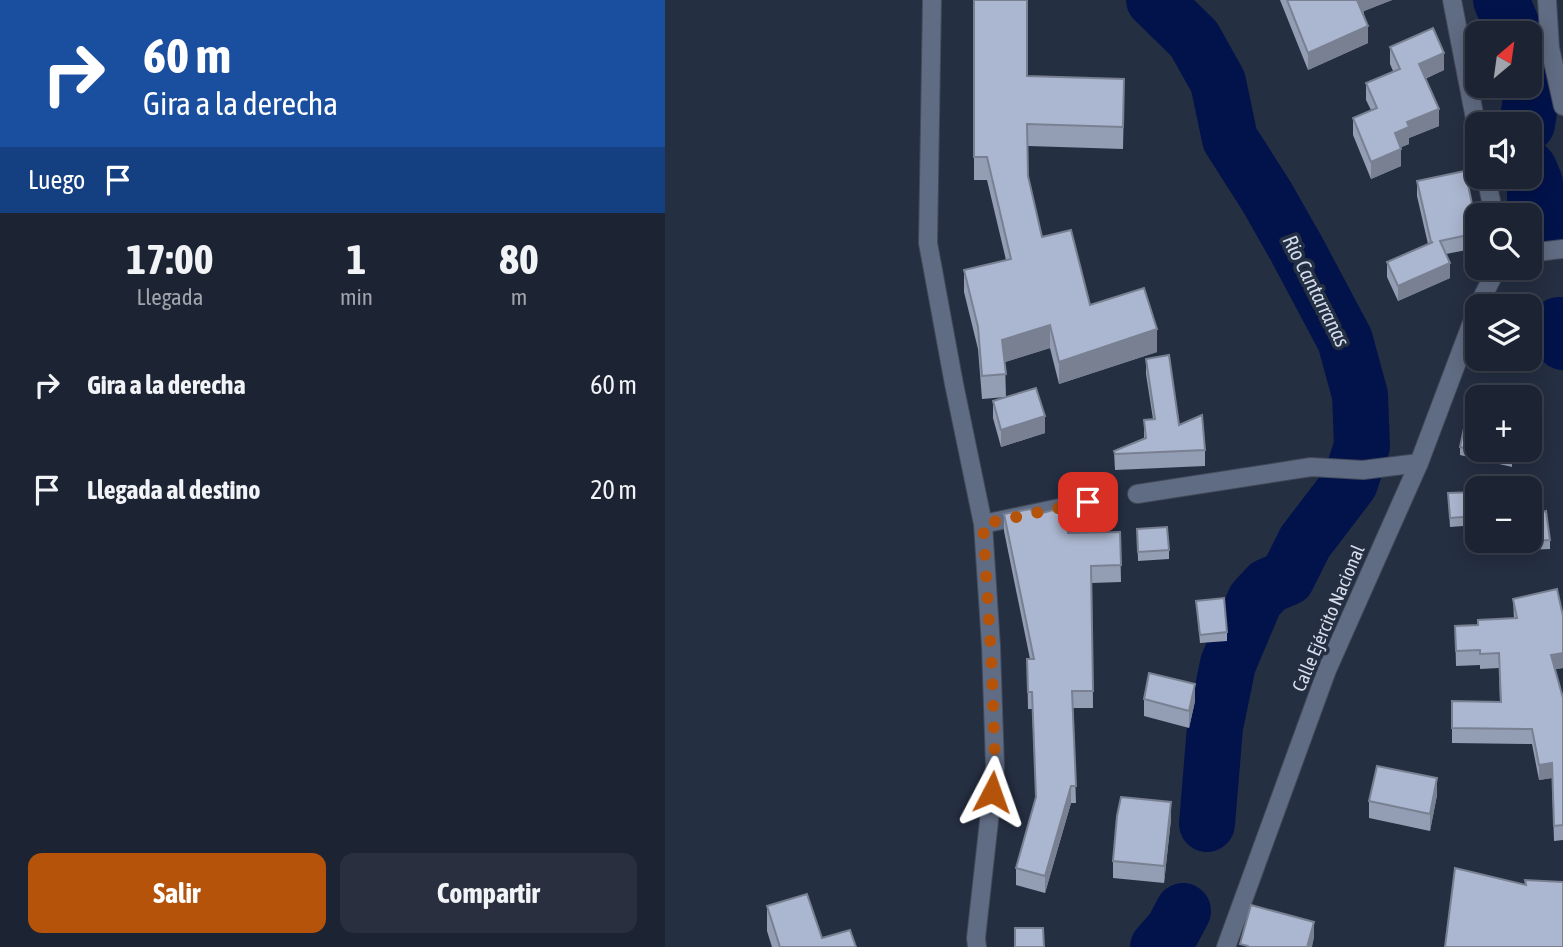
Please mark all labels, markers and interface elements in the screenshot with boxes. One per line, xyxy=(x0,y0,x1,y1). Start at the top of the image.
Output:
north arrow xyxy=(1465,21,1542,98)
map controls xyxy=(1465,21,1542,553)
text: 60 m xyxy=(143,27,231,83)
icon: right xyxy=(28,28,119,119)
text: Gira a la derecha xyxy=(143,85,338,122)
button: sound xyxy=(1465,112,1542,189)
icon: arrive xyxy=(99,161,137,199)
text: Luego xyxy=(28,165,85,195)
button: search xyxy=(1465,203,1542,280)
water label: Rio Cantarranas xyxy=(1279,231,1355,350)
text: 17:00 xyxy=(126,235,214,283)
text: 1 xyxy=(347,235,366,283)
text: 80 xyxy=(499,235,539,283)
text: Llegada xyxy=(136,284,203,310)
text: min xyxy=(340,284,373,310)
text: m xyxy=(511,284,527,310)
button: layers xyxy=(1465,294,1542,371)
icon: right xyxy=(28,366,66,404)
text: Gira a la derecha xyxy=(87,370,246,400)
text: 60 m xyxy=(590,370,637,400)
button: + xyxy=(1465,385,1542,462)
icon: arrive xyxy=(28,471,66,509)
pin xyxy=(1058,472,1118,532)
text: Llegada al destino xyxy=(87,475,260,505)
text: 20 m xyxy=(590,475,637,505)
button: − xyxy=(1465,476,1542,553)
icon: arrive xyxy=(1069,483,1107,521)
street label: Calle Ejército Nacional xyxy=(1287,541,1369,695)
position arrow xyxy=(955,755,1029,829)
button: Salir xyxy=(28,853,326,933)
button: Compartir xyxy=(340,853,637,933)

